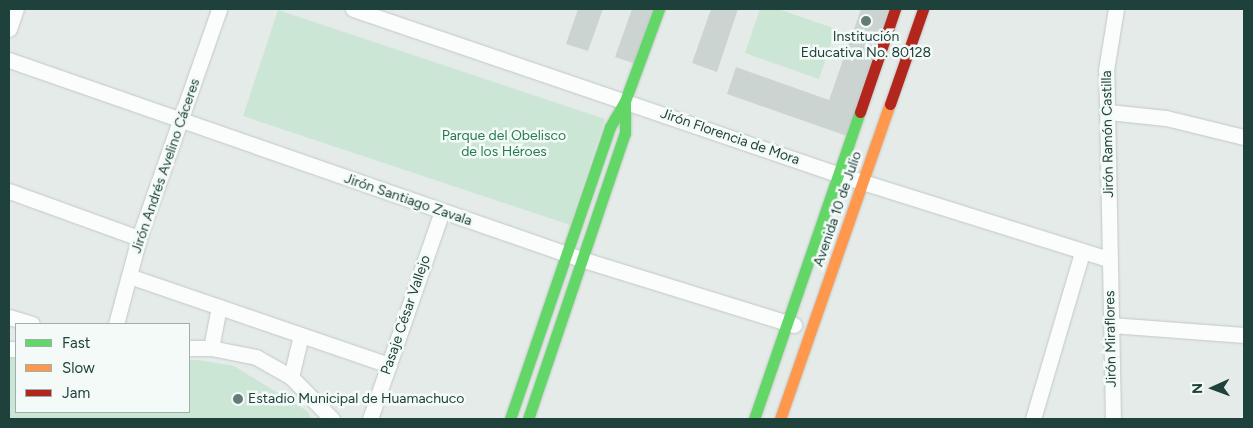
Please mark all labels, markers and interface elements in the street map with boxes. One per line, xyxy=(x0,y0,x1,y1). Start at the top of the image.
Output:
marker: Institución Educativa No. 80128 xyxy=(860,15,872,27)
place label: Institución Educativa No. 80128 xyxy=(801,29,931,62)
street label: Jirón Ramón Castilla xyxy=(1098,70,1118,198)
street label: Jirón Andrés Avelino Cáceres xyxy=(128,76,204,256)
street label: Jirón Florencia de Mora xyxy=(658,105,802,169)
park label: Parque del Obelisco de los Héroes xyxy=(442,128,566,160)
street label: Avenida 10 de Julio xyxy=(810,149,866,269)
street label: Jirón Santiago Zavala xyxy=(342,170,474,230)
street label: Pasaje César Vallejo xyxy=(378,253,434,377)
street label: Jirón Miraflores xyxy=(1102,290,1120,388)
legend xyxy=(15,323,190,413)
text: Fast xyxy=(62,334,90,352)
text: Slow xyxy=(62,359,95,377)
north arrow xyxy=(1188,363,1238,413)
text: N xyxy=(1189,383,1206,394)
text: Jam xyxy=(62,384,90,402)
place label: Estadio Municipal de Huamachuco xyxy=(248,391,464,407)
marker: Estadio Municipal de Huamachuco xyxy=(232,393,244,405)

